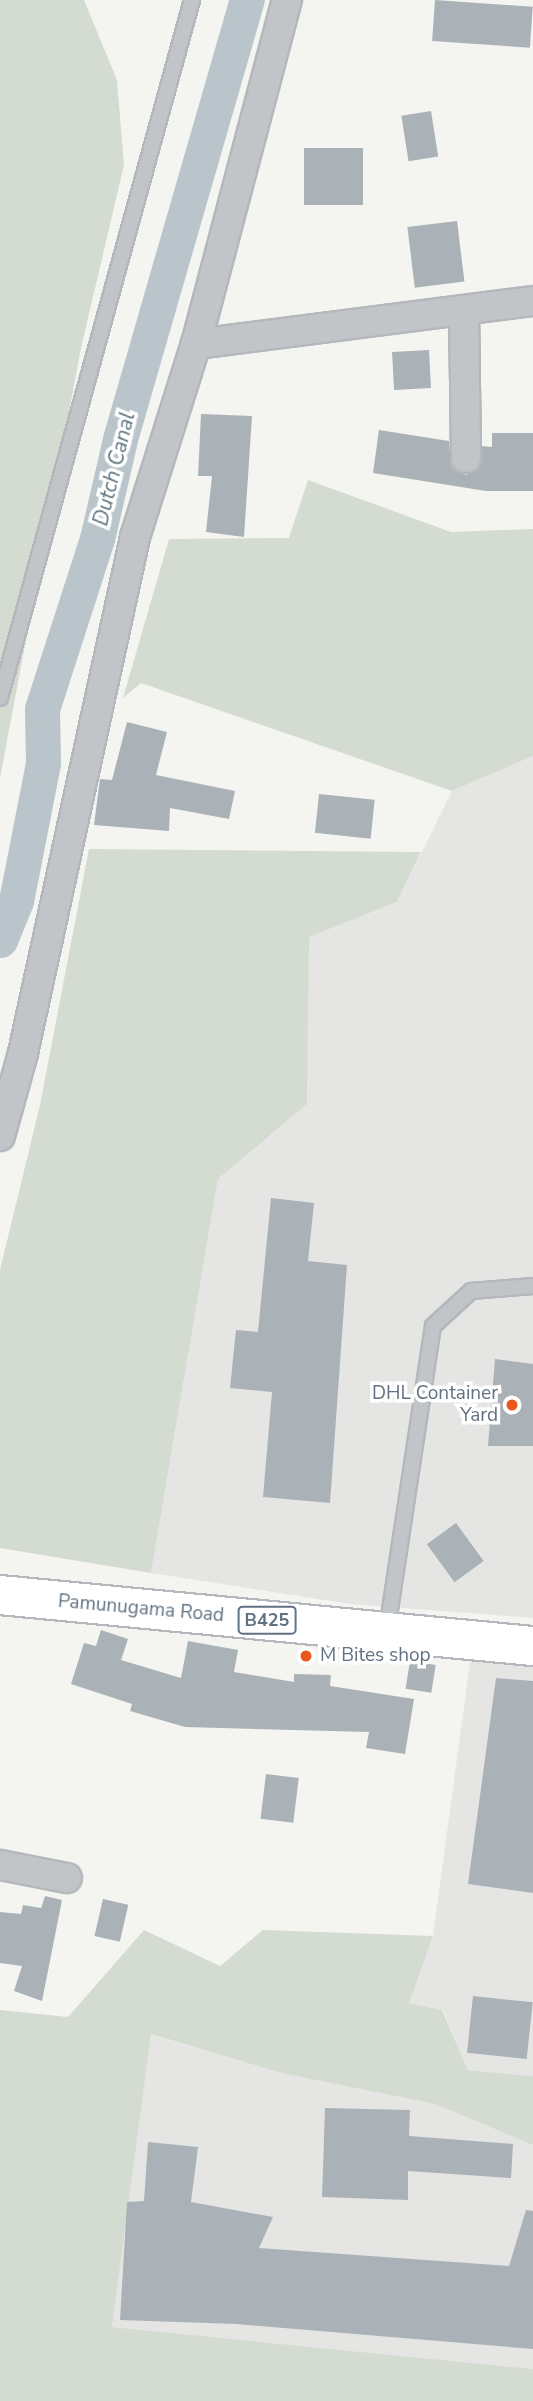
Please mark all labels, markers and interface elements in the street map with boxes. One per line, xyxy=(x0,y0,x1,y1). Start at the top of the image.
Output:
water label: Dutch Canal xyxy=(88,410,140,528)
place label: DHL Container Yard xyxy=(372,1383,498,1427)
marker: DHL Container Yard xyxy=(504,1397,520,1413)
street label: Pamunugama Road xyxy=(57,1590,225,1628)
road number: B425 xyxy=(237,1605,297,1634)
place label: M Bites shop xyxy=(320,1645,431,1667)
marker: M Bites shop xyxy=(298,1648,314,1664)

